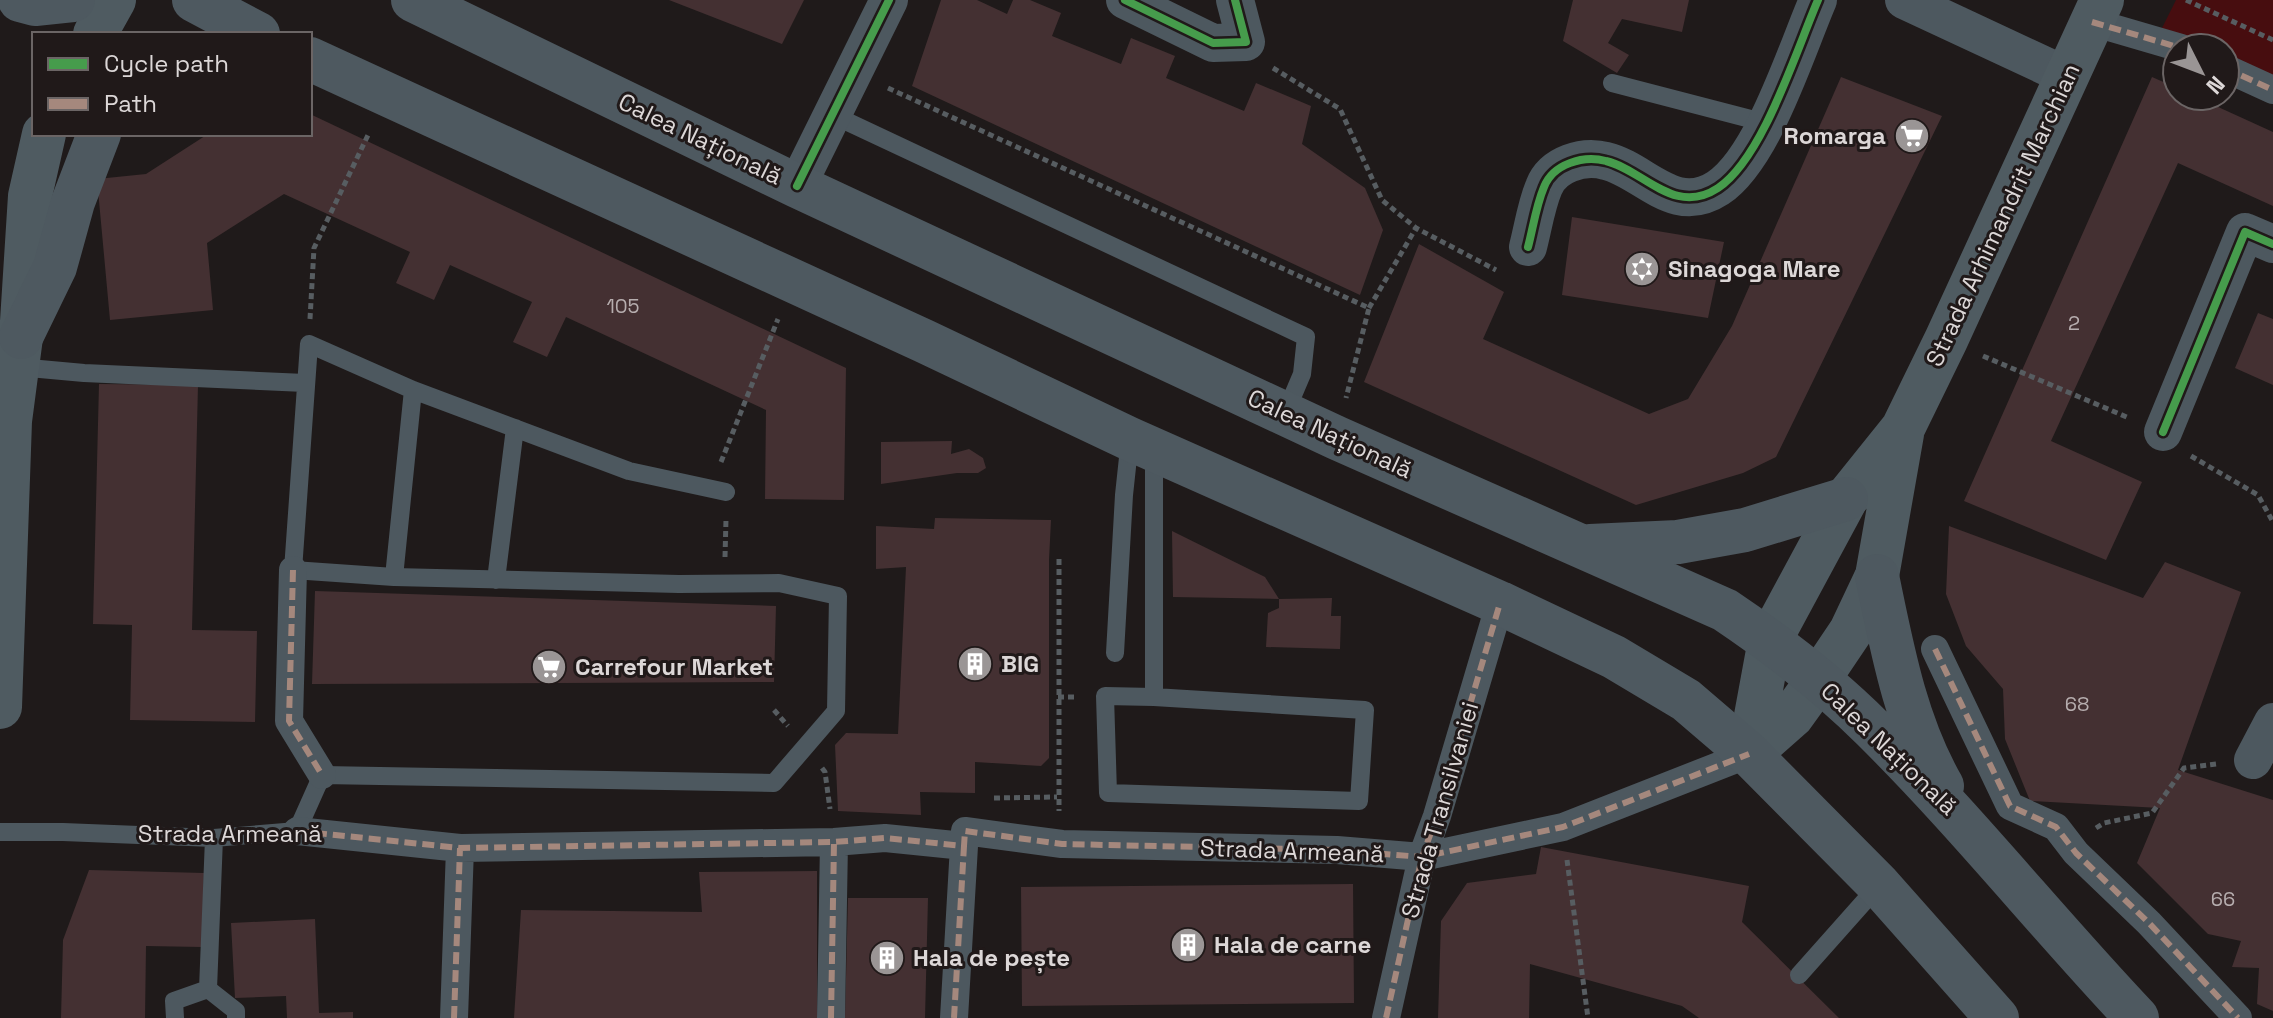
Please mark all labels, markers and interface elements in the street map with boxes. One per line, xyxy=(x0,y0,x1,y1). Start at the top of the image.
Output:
legend xyxy=(32,32,312,136)
north arrow xyxy=(2161,32,2241,112)
text: Cycle path xyxy=(104,48,229,79)
street label: Strada Arhimandrit Marchian xyxy=(1919,58,2087,371)
text: N xyxy=(2201,71,2231,100)
street label: Calea Națională xyxy=(613,86,787,192)
text: Path xyxy=(104,88,157,119)
supermarket icon: Romarga xyxy=(1893,117,1931,155)
place label: Romarga xyxy=(1784,120,1886,151)
synagogue icon: Sinagoga Mare xyxy=(1623,250,1661,288)
place label: Sinagoga Mare xyxy=(1668,253,1841,284)
house number: 105 xyxy=(606,293,640,319)
house number: 2 xyxy=(2068,310,2080,336)
street label: Calea Națională xyxy=(1243,382,1418,485)
building icon: BIG xyxy=(956,645,994,683)
supermarket icon: Carrefour Market xyxy=(530,648,568,686)
place label: BIG xyxy=(1001,648,1039,679)
place label: Carrefour Market xyxy=(575,651,773,682)
street label: Calea Națională xyxy=(1814,676,1964,822)
house number: 68 xyxy=(2065,691,2089,717)
street label: Strada Transilvaniei xyxy=(1394,698,1485,922)
street label: Strada Armeană xyxy=(138,818,322,849)
street label: Strada Armeană xyxy=(1199,832,1385,869)
house number: 66 xyxy=(2211,886,2235,912)
building icon: Hala de carne xyxy=(1169,926,1207,964)
place label: Hala de carne xyxy=(1214,929,1371,960)
building icon: Hala de pește xyxy=(868,939,906,977)
place label: Hala de pește xyxy=(913,942,1070,974)

